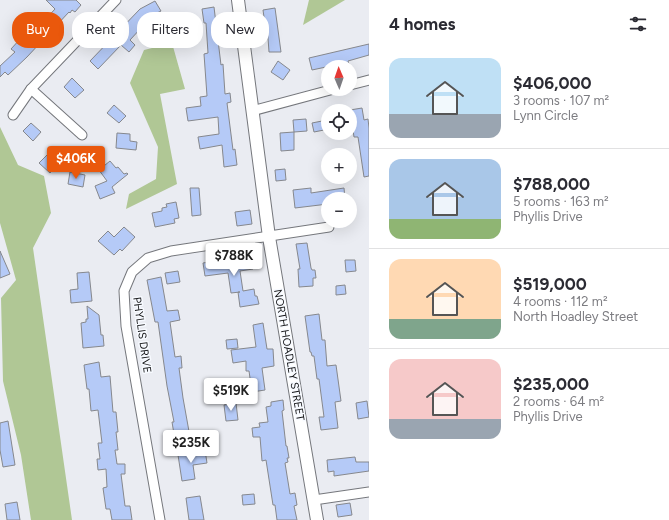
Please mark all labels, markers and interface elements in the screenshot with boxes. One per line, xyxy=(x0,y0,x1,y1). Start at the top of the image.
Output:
chip: Buy xyxy=(12,12,64,48)
chip: Rent xyxy=(72,12,129,48)
chip: Filters xyxy=(137,12,203,48)
chip: New xyxy=(211,12,269,48)
icon: filters xyxy=(627,13,649,35)
text: 4 homes xyxy=(389,14,456,34)
north arrow xyxy=(321,60,357,96)
map controls xyxy=(321,60,357,228)
text: $406,000 xyxy=(513,73,591,93)
icon: home xyxy=(421,74,469,122)
text: 3 rooms · 107 m² xyxy=(513,93,609,108)
button: locate xyxy=(321,104,357,140)
text: Lynn Circle xyxy=(513,108,578,123)
pin: $406K xyxy=(48,146,104,180)
button: + xyxy=(321,148,357,184)
text: $406K xyxy=(56,151,96,166)
text: $788,000 xyxy=(513,174,590,194)
icon: home xyxy=(421,175,469,223)
button: − xyxy=(321,192,357,228)
text: 5 rooms · 163 m² xyxy=(513,194,609,209)
text: Phyllis Drive xyxy=(513,209,583,224)
pin: $788K xyxy=(206,243,262,277)
text: $788K xyxy=(214,248,254,263)
text: $519,000 xyxy=(513,274,587,294)
icon: home xyxy=(421,275,469,323)
street label: NORTH HOADLEY STREET xyxy=(271,288,307,422)
text: 4 rooms · 112 m² xyxy=(513,294,608,309)
street label: PHYLLIS DRIVE xyxy=(130,296,154,374)
text: North Hoadley Street xyxy=(513,309,638,324)
text: $235,000 xyxy=(513,374,589,394)
icon: home xyxy=(421,375,469,423)
pin: $519K xyxy=(203,378,259,412)
text: $519K xyxy=(213,383,249,398)
text: 2 rooms · 64 m² xyxy=(513,394,604,409)
text: Phyllis Drive xyxy=(513,409,583,424)
pin: $235K xyxy=(163,430,219,464)
text: $235K xyxy=(172,435,210,450)

